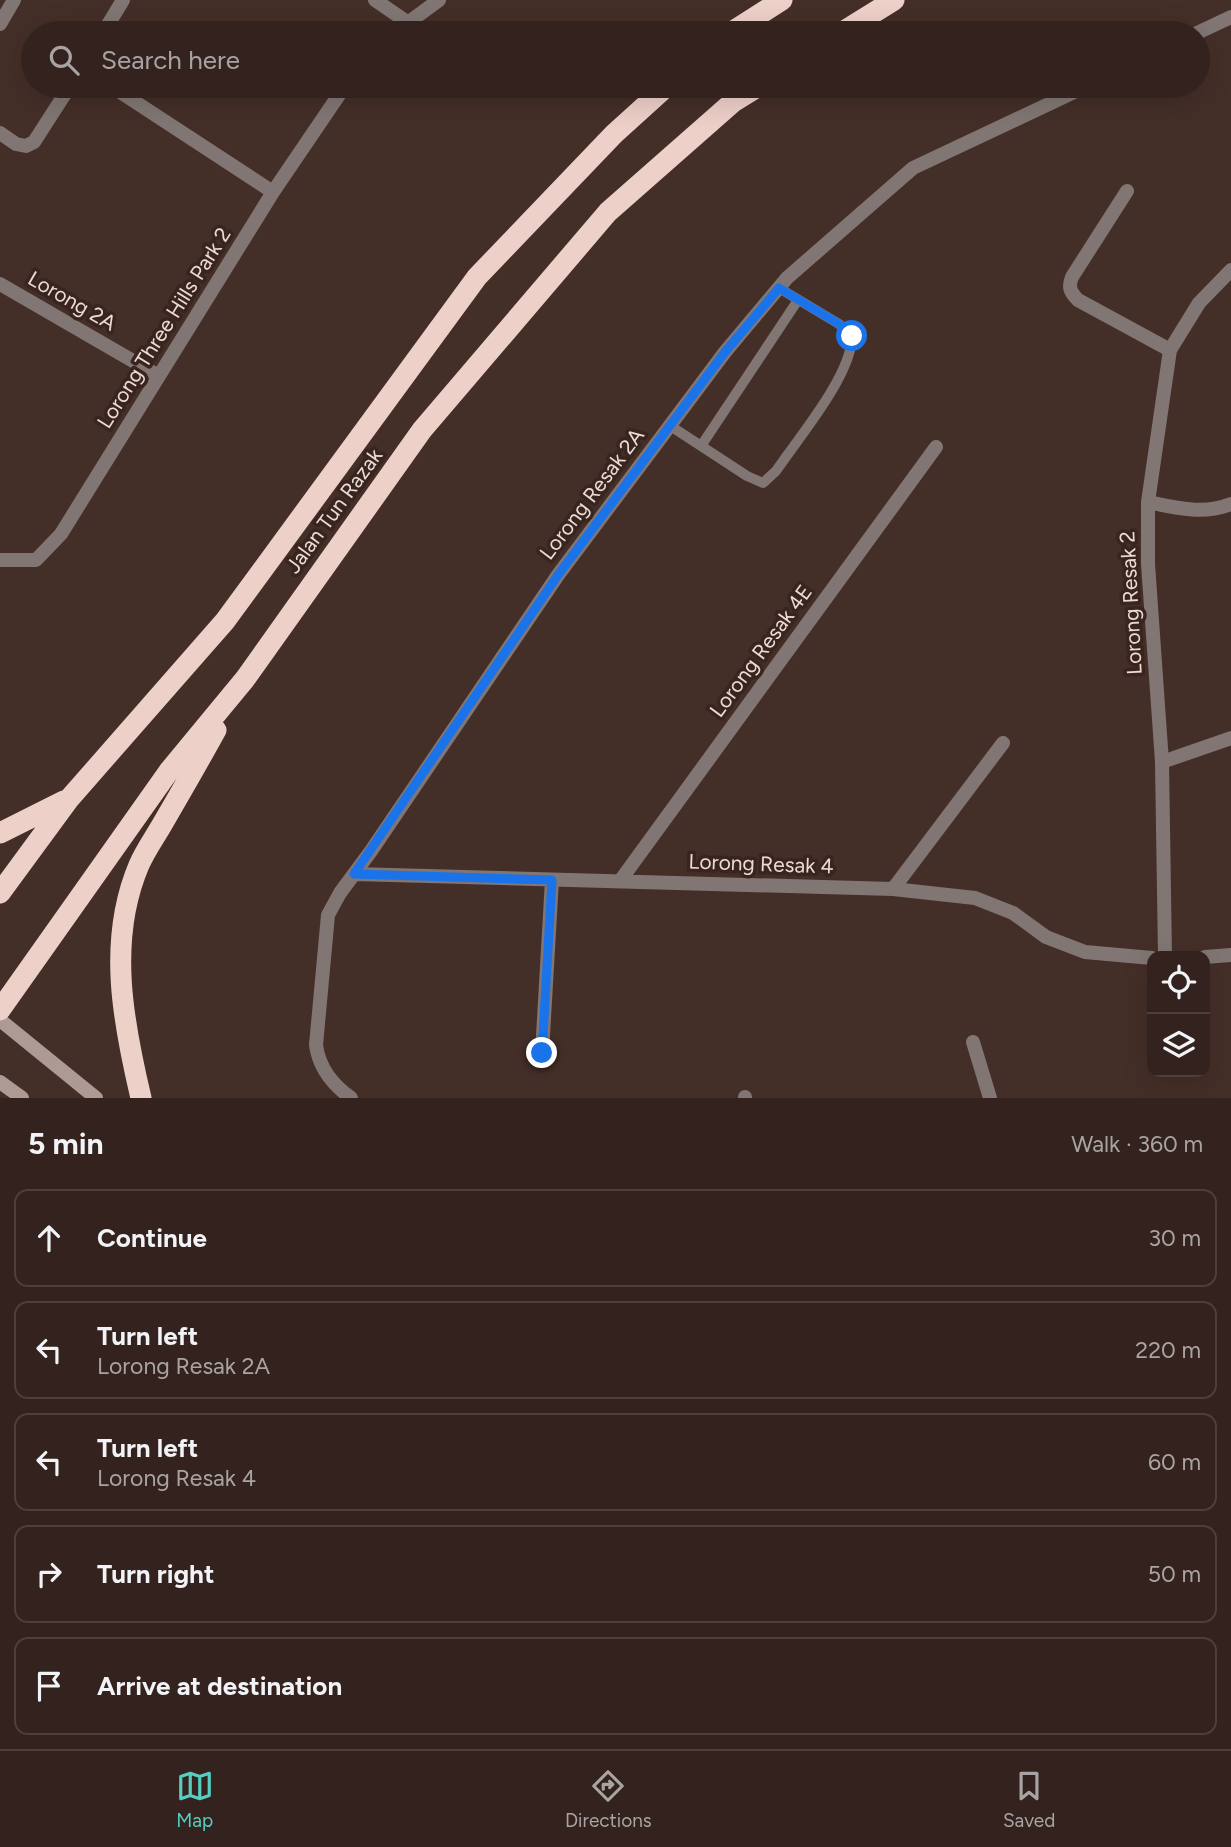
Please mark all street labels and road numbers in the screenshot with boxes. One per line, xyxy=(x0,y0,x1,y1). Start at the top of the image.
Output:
street label: Lorong Three Hills Park 2 xyxy=(92,223,236,433)
street label: Lorong 2A xyxy=(24,265,121,336)
street label: Lorong Resak 2A xyxy=(534,423,649,564)
street label: Jalan Tun Razak xyxy=(280,443,388,578)
street label: Lorong Resak 2 xyxy=(1114,531,1147,676)
street label: Lorong Resak 4E xyxy=(704,580,817,722)
street label: Lorong Resak 4 xyxy=(688,848,834,879)

